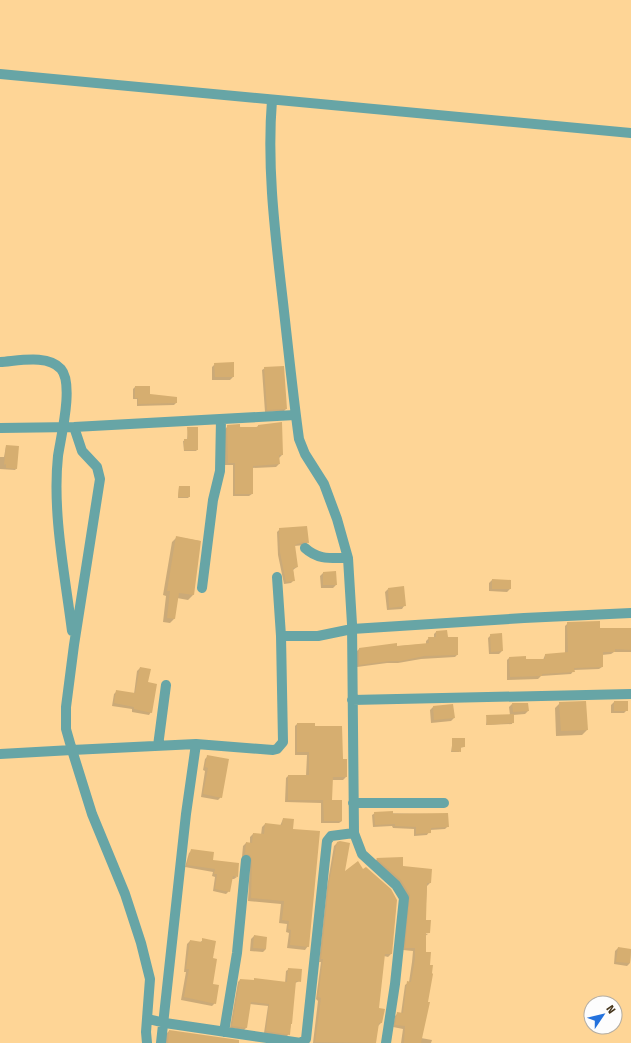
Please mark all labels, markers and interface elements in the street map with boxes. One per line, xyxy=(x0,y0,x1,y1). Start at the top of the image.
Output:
north arrow xyxy=(583,995,623,1035)
text: N xyxy=(603,1003,618,1016)

